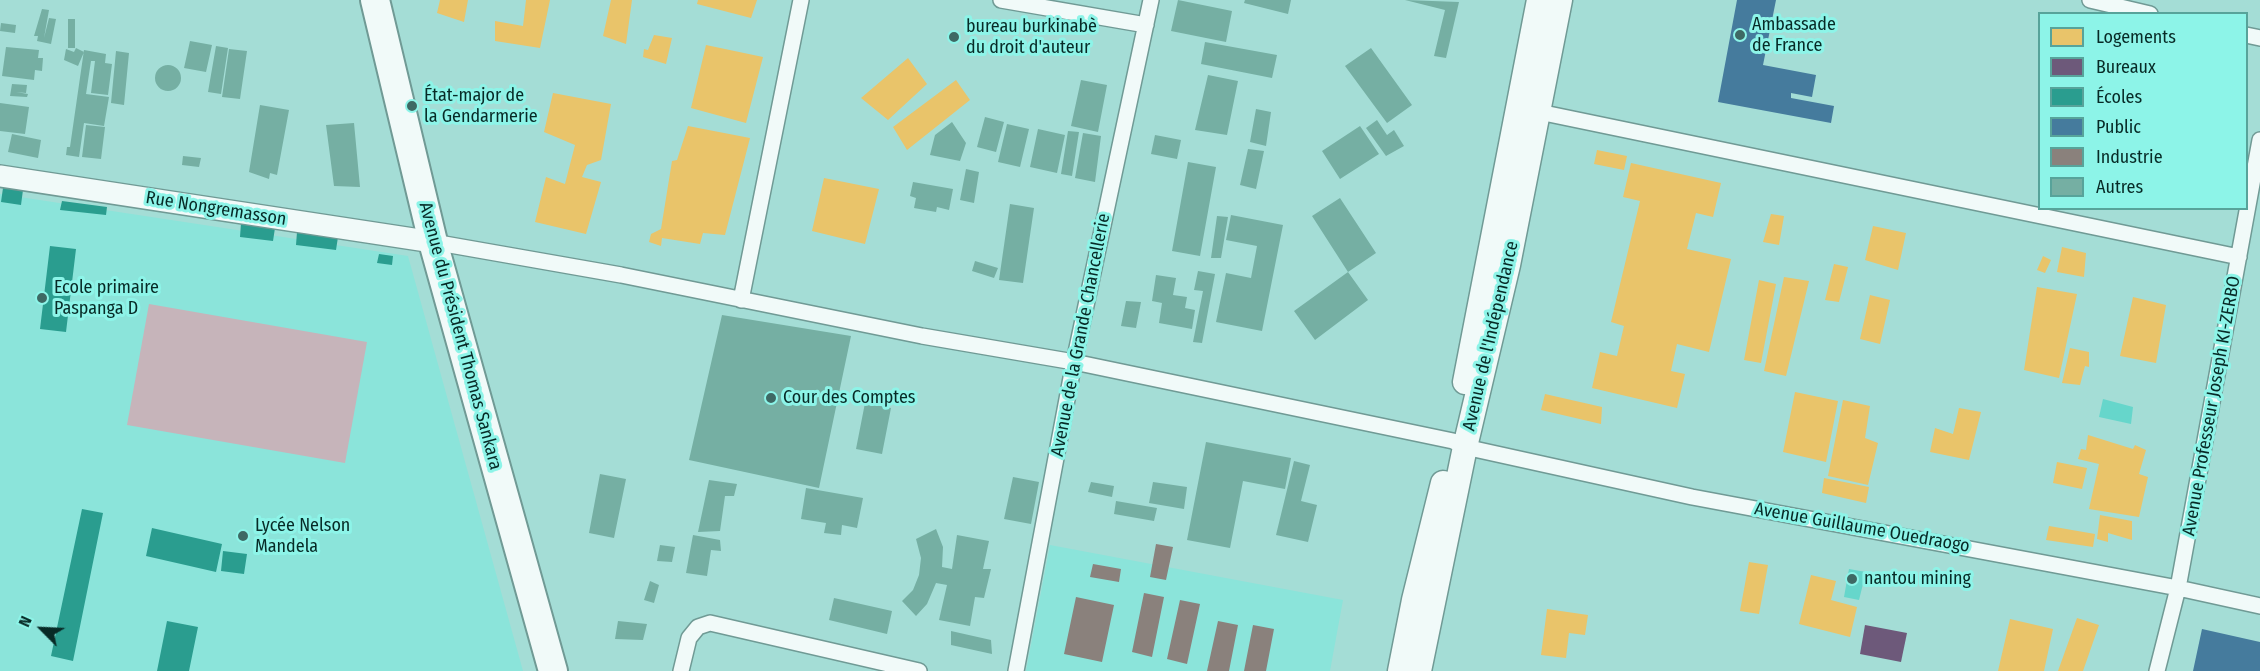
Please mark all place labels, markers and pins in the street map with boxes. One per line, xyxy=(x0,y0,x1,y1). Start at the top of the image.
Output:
place label: Ambassade de France xyxy=(1752,14,1836,57)
place label: bureau burkinabè du droit d'auteur xyxy=(966,16,1097,58)
marker: Ambassade de France xyxy=(1733,28,1747,42)
marker: bureau burkinabè du droit d'auteur xyxy=(947,30,961,44)
place label: État-major de la Gendarmerie xyxy=(424,85,538,128)
marker: État-major de la Gendarmerie xyxy=(405,99,419,113)
place label: Ecole primaire Paspanga D xyxy=(54,277,159,320)
marker: Ecole primaire Paspanga D xyxy=(35,291,49,305)
place label: Cour des Comptes xyxy=(783,387,915,409)
marker: Cour des Comptes xyxy=(764,391,778,405)
place label: Lycée Nelson Mandela xyxy=(255,515,350,558)
marker: Lycée Nelson Mandela xyxy=(236,529,250,543)
place label: nantou mining xyxy=(1864,568,1971,590)
marker: nantou mining xyxy=(1845,572,1859,586)

